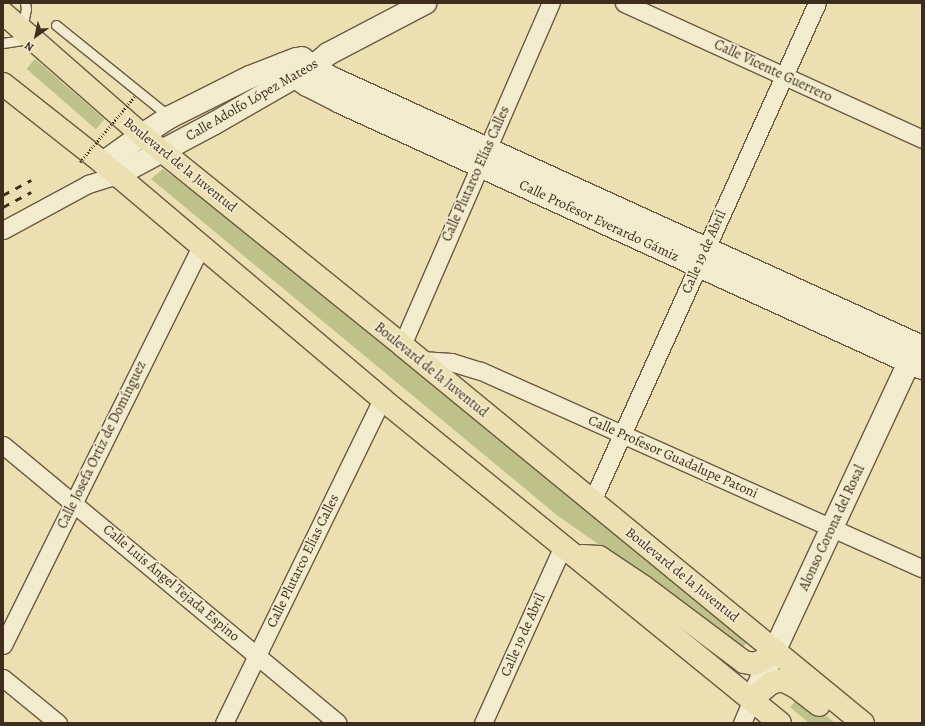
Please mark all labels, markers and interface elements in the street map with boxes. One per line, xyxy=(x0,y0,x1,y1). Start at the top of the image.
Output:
north arrow xyxy=(16,16,56,56)
street label: Calle Vicente Guerrero xyxy=(711,36,835,106)
text: N xyxy=(22,38,37,55)
street label: Calle Adolfo López Mateos xyxy=(183,55,321,145)
street label: Calle Plutarco Elías Calles xyxy=(439,104,513,244)
street label: Boulevard de la Juventud xyxy=(120,114,240,216)
street label: Calle Profesor Everardo Gámiz xyxy=(516,177,682,265)
street label: Calle 19 de Abril xyxy=(678,208,730,296)
street label: Boulevard de la Juventud xyxy=(371,319,491,421)
street label: Calle Josefa Ortiz de Domínguez xyxy=(54,358,150,532)
street label: Calle Profesor Guadalupe Patoni xyxy=(585,412,761,502)
street label: Alonso Corona del Rosal xyxy=(796,463,868,593)
street label: Calle Plutarco Elías Calles xyxy=(263,492,343,630)
street label: Calle Luis Ángel Tejada Espino xyxy=(99,521,243,645)
street label: Boulevard de la Juventud xyxy=(622,524,742,626)
street label: Calle 19 de Abril xyxy=(497,591,549,679)

